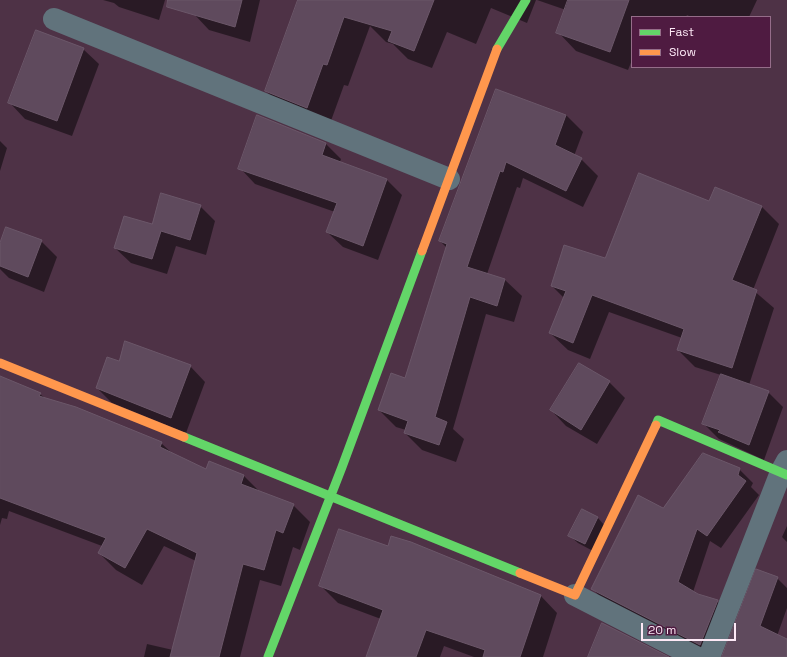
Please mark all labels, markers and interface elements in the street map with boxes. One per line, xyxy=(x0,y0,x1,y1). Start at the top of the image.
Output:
legend xyxy=(631,16,771,68)
text: Fast xyxy=(669,24,694,40)
text: Slow xyxy=(669,44,696,60)
scale bar xyxy=(643,615,738,641)
text: 20 m xyxy=(648,622,676,638)

